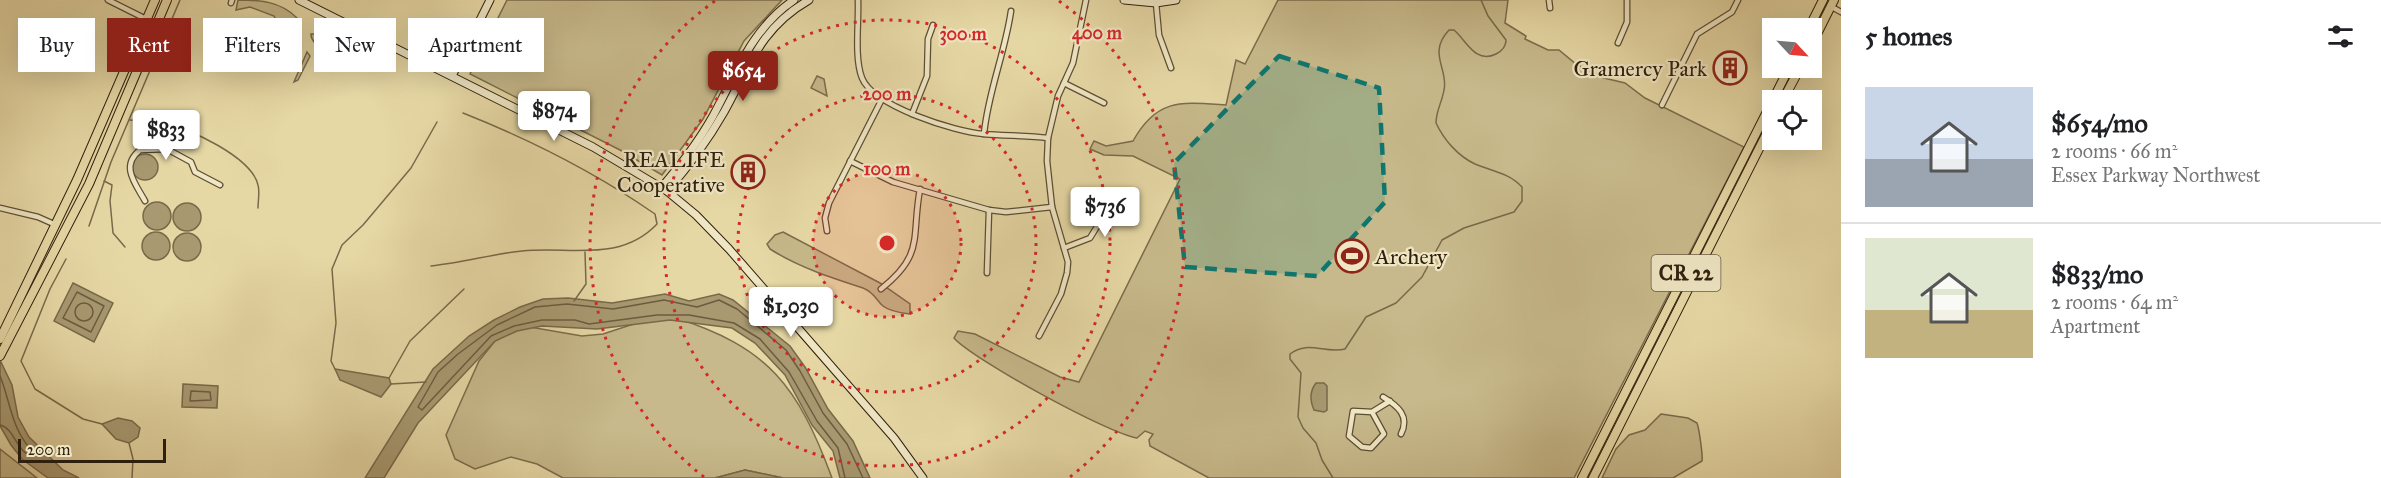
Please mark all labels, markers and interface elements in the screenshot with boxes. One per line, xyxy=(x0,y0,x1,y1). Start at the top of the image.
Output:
chip: Buy xyxy=(18,18,95,72)
chip: Rent xyxy=(107,18,191,72)
chip: Filters xyxy=(203,18,302,72)
chip: New xyxy=(314,18,396,72)
chip: Apartment xyxy=(408,18,544,72)
north arrow xyxy=(1762,18,1822,78)
map controls xyxy=(1762,18,1822,150)
text: 5 homes xyxy=(1865,20,1952,52)
icon: filters xyxy=(2324,20,2357,53)
text: 400 m xyxy=(1072,22,1123,45)
text: 300 m xyxy=(939,23,987,46)
building icon: Gramercy Park xyxy=(1712,50,1748,86)
pin: $654 xyxy=(707,51,779,102)
place label: Gramercy Park xyxy=(1574,55,1708,82)
text: $654 xyxy=(722,58,764,82)
text: 200 m xyxy=(863,83,912,105)
button: locate xyxy=(1762,90,1822,150)
pin: $874 xyxy=(518,91,590,142)
text: $874 xyxy=(532,98,576,122)
text: $654/mo xyxy=(2051,107,2148,139)
pin: $833 xyxy=(130,110,202,161)
icon: home xyxy=(1913,111,1985,183)
text: $833 xyxy=(147,117,185,141)
text: 2 rooms · 66 m² xyxy=(2051,139,2177,163)
place label: REALIFE Cooperative xyxy=(617,146,725,198)
building icon: REALIFE Cooperative xyxy=(730,154,766,190)
text: 100 m xyxy=(864,158,911,180)
text: Essex Parkway Northwest xyxy=(2051,163,2260,187)
pin: $736 xyxy=(1069,187,1141,238)
text: $736 xyxy=(1085,194,1125,218)
centre of rings xyxy=(877,233,897,253)
sports icon: Archery xyxy=(1334,238,1370,274)
place label: Archery xyxy=(1374,243,1448,270)
road number: CR 22 xyxy=(1652,255,1720,291)
text: $833/mo xyxy=(2051,258,2143,290)
icon: home xyxy=(1913,262,1985,334)
pin: $1,030 xyxy=(742,287,840,338)
text: 2 rooms · 64 m² xyxy=(2051,290,2178,314)
text: $1,030 xyxy=(763,294,819,318)
text: Apartment xyxy=(2051,314,2140,338)
scale bar xyxy=(18,436,166,464)
text: 200 m xyxy=(27,440,70,459)

